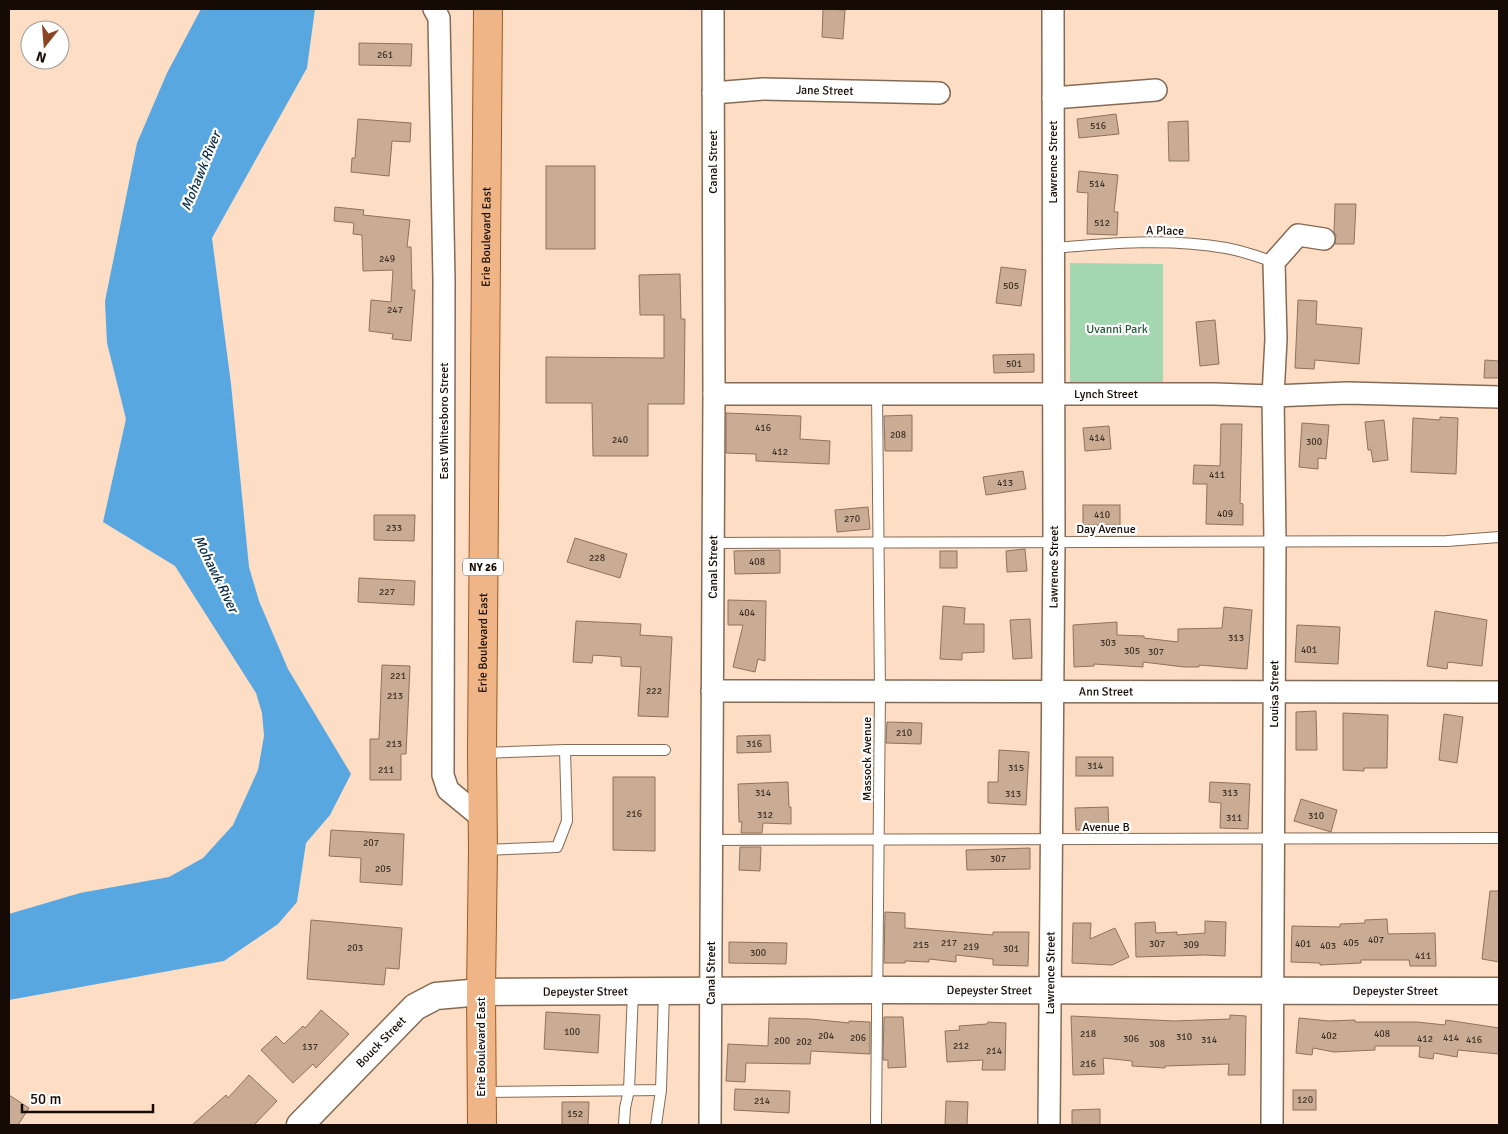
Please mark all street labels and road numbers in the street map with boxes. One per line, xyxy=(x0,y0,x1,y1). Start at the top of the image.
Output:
street label: Jane Street xyxy=(796,82,854,99)
street label: Lawrence Street xyxy=(1046,120,1061,204)
street label: Canal Street xyxy=(706,130,721,194)
street label: Erie Boulevard East xyxy=(478,187,494,287)
street label: A Place xyxy=(1146,223,1184,239)
street label: East Whitesboro Street xyxy=(437,362,452,480)
street label: Lynch Street xyxy=(1074,387,1138,402)
street label: Day Avenue xyxy=(1076,522,1136,537)
street label: Lawrence Street xyxy=(1046,525,1062,609)
street label: Canal Street xyxy=(705,535,721,599)
road number: NY 26 xyxy=(463,558,503,576)
street label: Erie Boulevard East xyxy=(475,593,491,693)
street label: Louisa Street xyxy=(1267,660,1282,728)
street label: Ann Street xyxy=(1079,684,1133,699)
street label: Massock Avenue xyxy=(860,717,875,801)
street label: Avenue B xyxy=(1082,820,1130,835)
street label: Lawrence Street xyxy=(1042,931,1058,1015)
street label: Canal Street xyxy=(703,941,719,1005)
street label: Depeyster Street xyxy=(947,983,1032,998)
street label: Depeyster Street xyxy=(1353,983,1438,998)
street label: Depeyster Street xyxy=(543,984,628,999)
street label: Erie Boulevard East xyxy=(474,997,489,1097)
street label: Bouck Street xyxy=(353,1013,409,1071)

